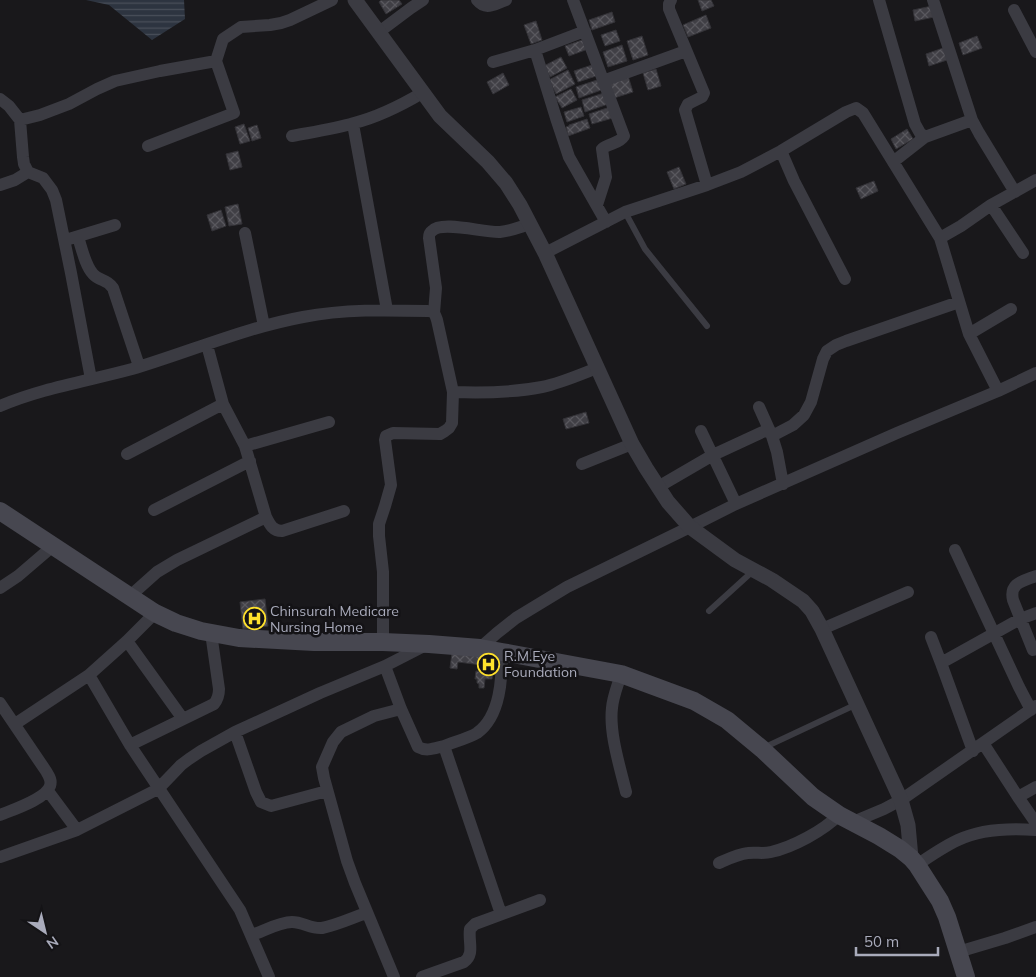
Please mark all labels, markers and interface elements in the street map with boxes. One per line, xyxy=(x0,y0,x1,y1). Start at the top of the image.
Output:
place label: Chinsurah Medicare Nursing Home xyxy=(270,602,399,636)
hospital icon: Chinsurah Medicare Nursing Home xyxy=(242,607,266,631)
place label: R.M.Eye Foundation xyxy=(504,647,577,681)
hospital icon: R.M.Eye Foundation xyxy=(476,652,500,676)
north arrow xyxy=(20,907,70,957)
scale bar xyxy=(856,924,938,956)
text: N xyxy=(43,932,62,953)
text: 50 m xyxy=(864,932,899,951)

